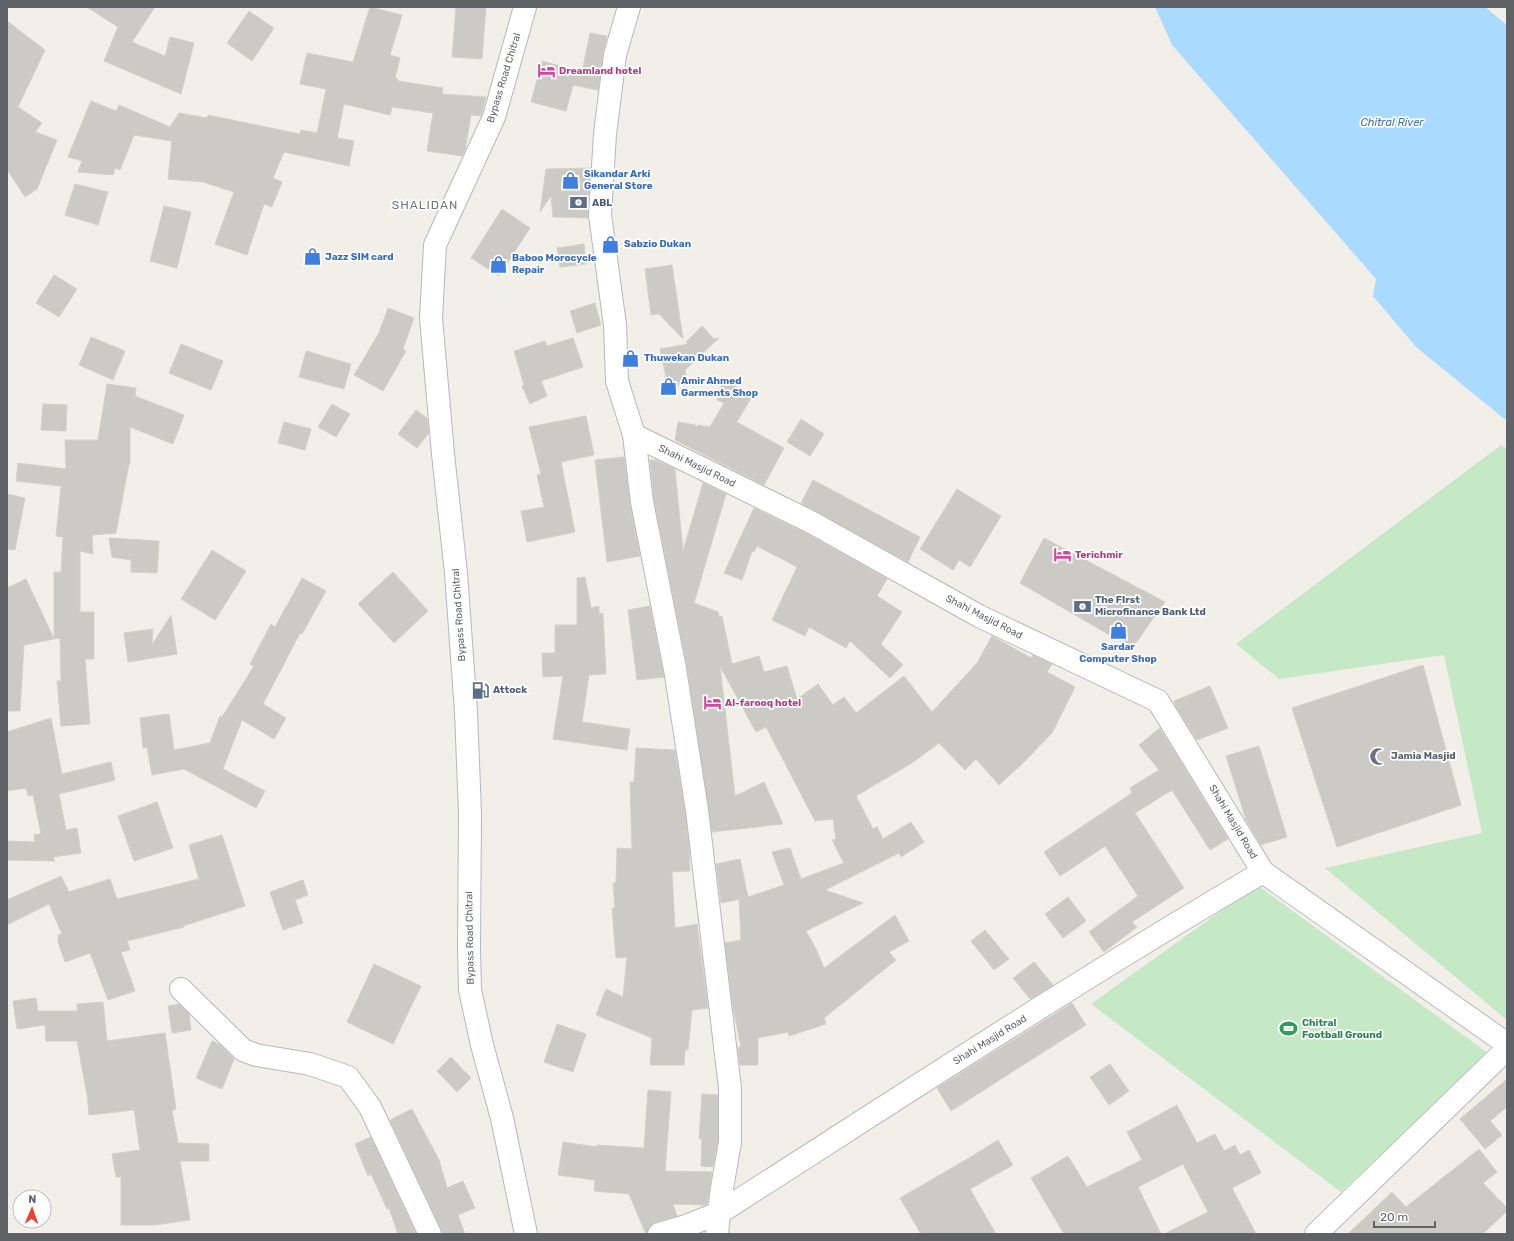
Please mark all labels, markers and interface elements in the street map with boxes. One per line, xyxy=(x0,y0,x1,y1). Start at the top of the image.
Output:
street label: Bypass Road Chitral xyxy=(485,32,523,124)
hotel icon: Dreamland hotel xyxy=(536,61,556,81)
place label: Dreamland hotel xyxy=(559,65,641,77)
water label: Chitral River xyxy=(1360,116,1424,129)
place label: Sikandar Arki General Store xyxy=(584,168,653,192)
shop icon: Sikandar Arki General Store xyxy=(561,170,581,190)
bank icon: ABL xyxy=(569,193,589,213)
place label: ABL xyxy=(592,197,612,209)
district label: SHALIDAN xyxy=(392,198,458,212)
shop icon: Sabzio Dukan xyxy=(601,234,621,254)
place label: Sabzio Dukan xyxy=(624,238,691,250)
shop icon: Jazz SIM card xyxy=(302,247,322,267)
place label: Jazz SIM card xyxy=(325,251,394,263)
place label: Baboo Morocycle Repair xyxy=(512,252,597,276)
shop icon: Baboo Morocycle Repair xyxy=(489,254,509,274)
shop icon: Thuwekan Dukan xyxy=(621,348,641,368)
place label: Thuwekan Dukan xyxy=(644,352,729,364)
place label: Amir Ahmed Garments Shop xyxy=(681,375,758,399)
shop icon: Amir Ahmed Garments Shop xyxy=(658,377,678,397)
street label: Shahi Masjid Road xyxy=(656,442,738,490)
hotel icon: Terichmir xyxy=(1052,545,1072,565)
place label: Terichmir xyxy=(1075,549,1123,561)
street label: Bypass Road Chitral xyxy=(450,568,468,662)
street label: Shahi Masjid Road xyxy=(944,592,1024,642)
place label: The FIrst Microfinance Bank Ltd xyxy=(1095,594,1206,618)
bank icon: The FIrst Microfinance Bank Ltd xyxy=(1072,596,1092,616)
shop icon: Sardar Computer Shop xyxy=(1108,620,1128,640)
place label: Sardar Computer Shop xyxy=(1079,641,1157,665)
fuel station icon: Attock xyxy=(470,680,490,700)
place label: Attock xyxy=(493,684,527,696)
hotel icon: Al-farooq hotel xyxy=(702,693,722,713)
place label: Al-farooq hotel xyxy=(725,697,801,709)
mosque icon: Jamia Masjid xyxy=(1368,746,1388,766)
place label: Jamia Masjid xyxy=(1391,750,1456,762)
street label: Shahi Masjid Road xyxy=(1206,783,1260,861)
street label: Bypass Road Chitral xyxy=(463,891,477,985)
street label: Shahi Masjid Road xyxy=(951,1013,1029,1067)
place label: Chitral Football Ground xyxy=(1302,1017,1382,1041)
sports icon: Chitral Football Ground xyxy=(1279,1019,1299,1039)
north arrow xyxy=(12,1189,52,1229)
text: N xyxy=(28,1193,37,1206)
scale bar xyxy=(1374,1203,1435,1229)
text: 20 m xyxy=(1380,1210,1408,1224)

